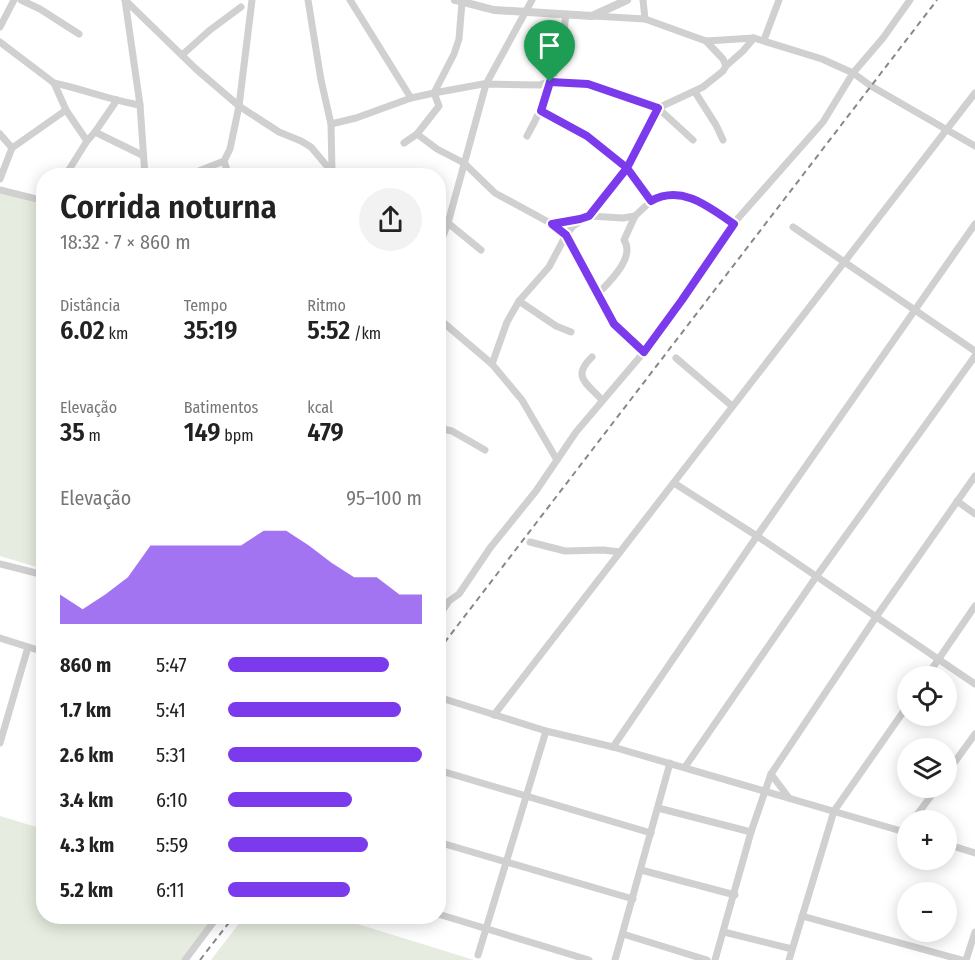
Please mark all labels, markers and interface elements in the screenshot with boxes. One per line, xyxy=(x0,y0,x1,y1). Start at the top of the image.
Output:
pin xyxy=(524,20,575,82)
icon: arrive xyxy=(533,29,566,62)
text: Corrida noturna xyxy=(60,187,277,227)
button: share xyxy=(359,188,422,251)
text: 18:32 · 7 × 860 m xyxy=(60,230,191,254)
text: Distância xyxy=(60,296,120,315)
text: Tempo xyxy=(184,296,227,315)
text: Ritmo xyxy=(307,296,346,315)
text: 6.02 xyxy=(60,315,105,346)
text: 35:19 xyxy=(184,315,237,346)
text: 5:52 xyxy=(307,315,350,346)
text: km xyxy=(105,324,128,343)
text: /km xyxy=(350,324,381,343)
text: Elevação xyxy=(60,398,117,417)
text: Batimentos xyxy=(184,398,258,417)
text: kcal xyxy=(307,398,333,417)
text: 35 xyxy=(60,417,85,448)
text: 149 xyxy=(184,417,220,448)
text: 479 xyxy=(307,417,344,448)
text: m xyxy=(85,426,101,445)
text: bpm xyxy=(220,426,254,445)
text: Elevação xyxy=(60,486,131,510)
text: 95–100 m xyxy=(346,486,422,510)
text: 860 m xyxy=(60,653,111,677)
text: 5:47 xyxy=(156,653,187,677)
map controls xyxy=(897,666,957,942)
button: locate xyxy=(897,666,957,726)
text: 1.7 km xyxy=(60,698,111,722)
text: 5:41 xyxy=(156,698,186,722)
button: layers xyxy=(897,738,957,798)
text: 2.6 km xyxy=(60,743,114,767)
text: 5:31 xyxy=(156,743,186,767)
text: 3.4 km xyxy=(60,788,113,812)
text: 6:10 xyxy=(156,788,188,812)
button: + xyxy=(897,810,957,870)
text: 4.3 km xyxy=(60,833,114,857)
text: 5:59 xyxy=(156,833,188,857)
text: 5.2 km xyxy=(60,878,113,902)
text: 6:11 xyxy=(156,878,185,902)
button: − xyxy=(897,882,957,942)

